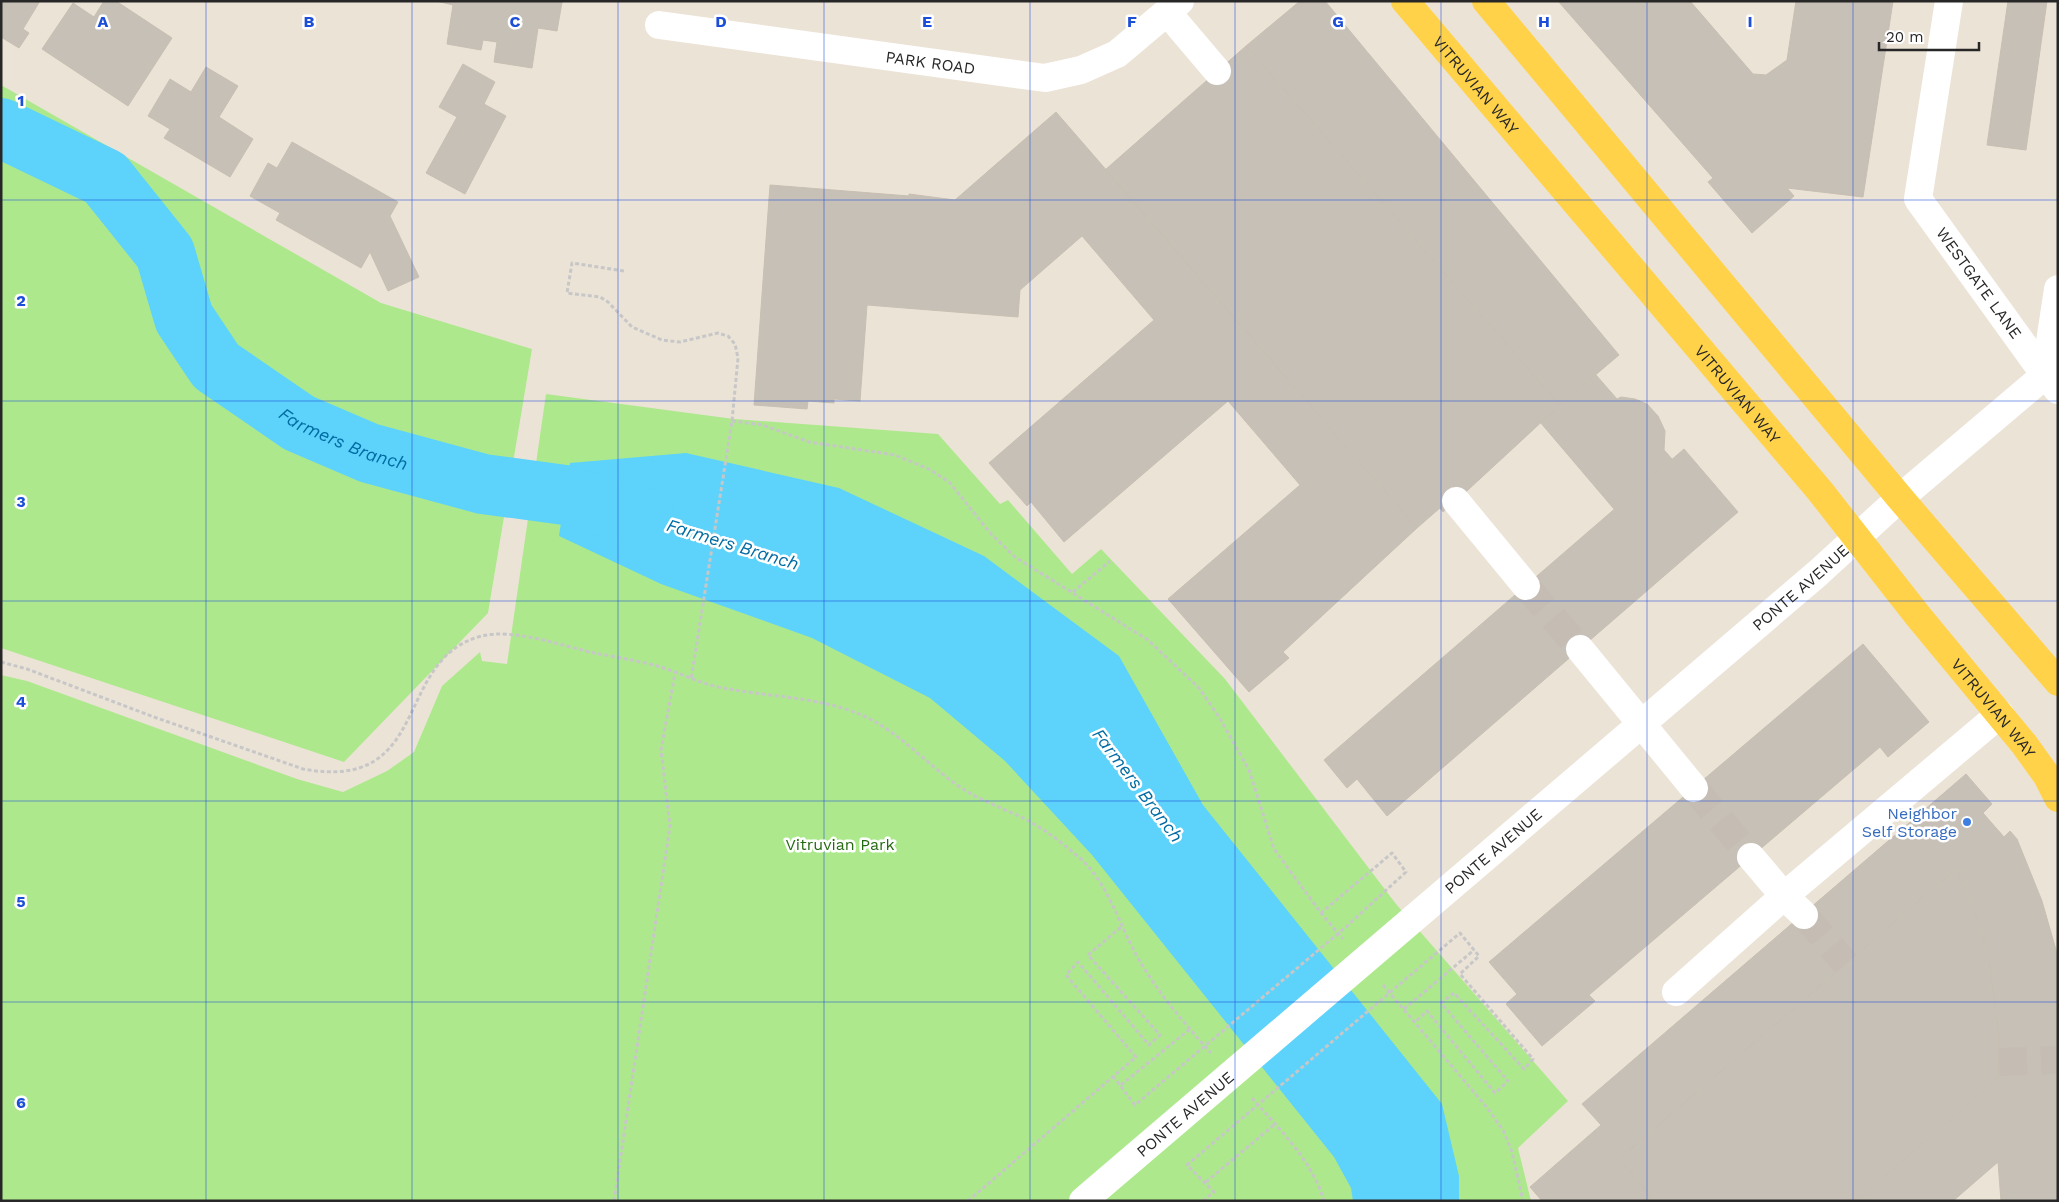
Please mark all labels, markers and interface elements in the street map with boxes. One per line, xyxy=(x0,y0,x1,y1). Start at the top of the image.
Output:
text: A xyxy=(98,12,109,31)
text: B xyxy=(304,12,315,31)
text: C xyxy=(510,12,521,31)
text: D xyxy=(715,12,727,31)
text: E xyxy=(922,12,932,31)
text: F xyxy=(1127,12,1137,31)
text: G xyxy=(1332,12,1344,31)
text: H xyxy=(1538,12,1550,31)
text: I xyxy=(1747,12,1753,31)
scale bar xyxy=(1879,20,1979,52)
text: 20 m xyxy=(1886,28,1924,46)
street label: VITRUVIAN WAY xyxy=(1429,32,1523,138)
street label: PARK ROAD xyxy=(884,47,976,78)
text: 1 xyxy=(18,91,24,110)
street label: WESTGATE LANE xyxy=(1932,224,2026,342)
text: 2 xyxy=(16,291,26,310)
street label: VITRUVIAN WAY xyxy=(1691,341,1785,447)
water label: Farmers Branch xyxy=(276,402,410,474)
text: 3 xyxy=(16,492,26,511)
water label: Farmers Branch xyxy=(664,514,802,574)
street label: PONTE AVENUE xyxy=(1748,540,1853,635)
street label: VITRUVIAN WAY xyxy=(1947,654,2040,761)
text: 4 xyxy=(16,692,26,711)
water label: Farmers Branch xyxy=(1088,724,1188,846)
street label: PONTE AVENUE xyxy=(1440,804,1545,898)
place label: Neighbor Self Storage xyxy=(1862,804,1957,841)
marker: Neighbor Self Storage xyxy=(1961,816,1973,828)
park label: Vitruvian Park xyxy=(785,835,895,854)
text: 5 xyxy=(16,892,26,911)
street label: PONTE AVENUE xyxy=(1132,1067,1237,1161)
text: 6 xyxy=(16,1093,26,1112)

